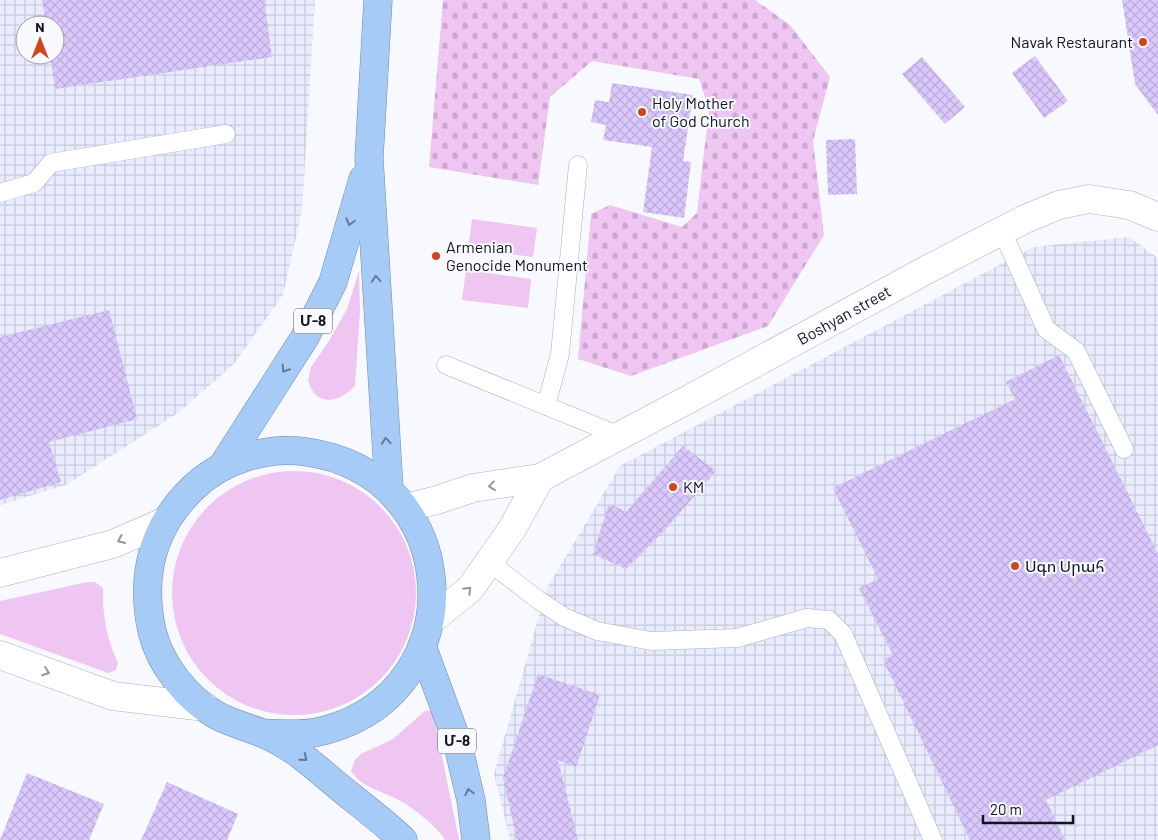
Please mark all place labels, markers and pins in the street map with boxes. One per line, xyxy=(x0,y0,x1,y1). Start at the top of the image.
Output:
place label: Navak Restaurant xyxy=(1010,32,1133,51)
marker: Navak Restaurant xyxy=(1137,36,1149,48)
place label: Holy Mother of God Church xyxy=(652,93,750,130)
marker: Holy Mother of God Church xyxy=(636,106,648,118)
place label: Armenian Genocide Monument xyxy=(446,237,588,274)
marker: Armenian Genocide Monument xyxy=(430,250,442,262)
place label: KM xyxy=(683,477,704,496)
marker: KM xyxy=(667,481,679,493)
place label: Սգո Սրահ xyxy=(1025,556,1104,576)
marker: Սգո Սրահ xyxy=(1009,560,1021,572)

